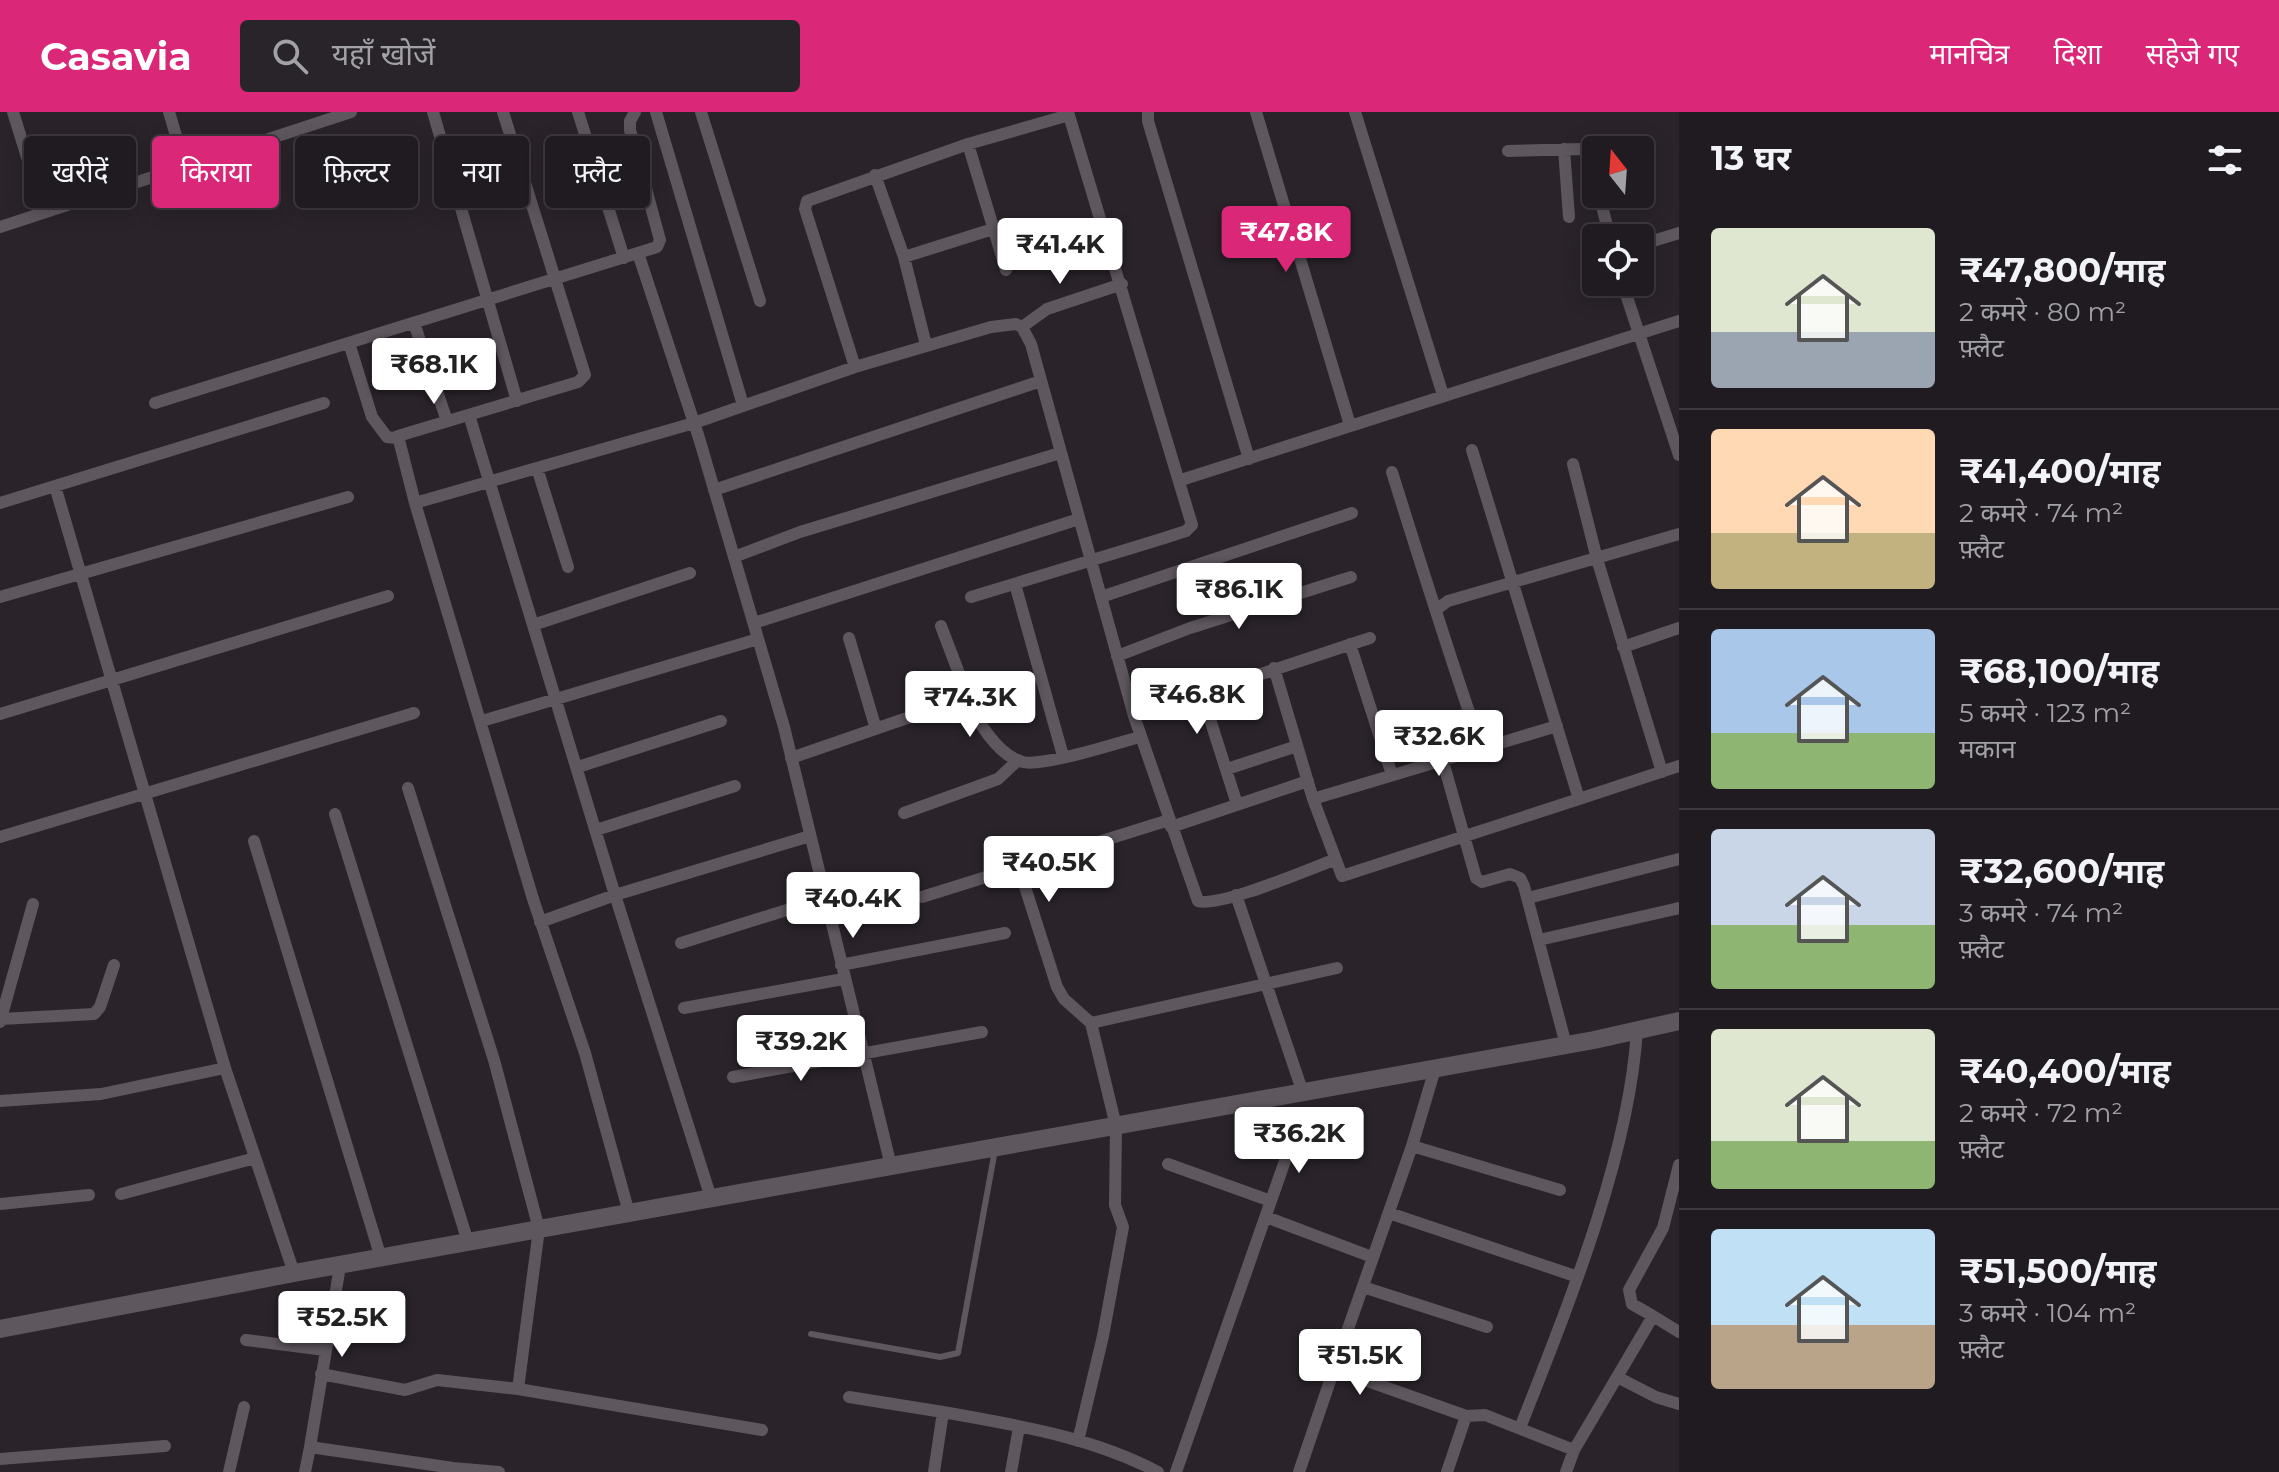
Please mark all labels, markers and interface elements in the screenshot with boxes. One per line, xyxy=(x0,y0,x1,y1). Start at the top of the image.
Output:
search box xyxy=(240,20,800,92)
text: Casavia xyxy=(40,33,192,80)
icon: search xyxy=(268,34,312,78)
text: यहाँ खोजें xyxy=(332,36,435,73)
text: मानचित्र xyxy=(1929,37,2009,71)
text: दिशा xyxy=(2053,37,2102,71)
text: सहेजे गए xyxy=(2146,37,2239,71)
chip: खरीदें xyxy=(24,136,136,208)
chip: किराया xyxy=(152,136,279,208)
chip: फ़िल्टर xyxy=(295,136,418,208)
chip: नया xyxy=(434,136,529,208)
chip: फ़्लैट xyxy=(545,136,650,208)
north arrow xyxy=(1582,136,1654,208)
map controls xyxy=(1582,136,1654,296)
text: 13 घर xyxy=(1711,137,1791,179)
icon: filters xyxy=(2203,138,2247,182)
pin: ₹47.8K xyxy=(1221,206,1351,274)
text: ₹47.8K xyxy=(1240,216,1332,248)
pin: ₹41.4K xyxy=(995,218,1125,286)
button: locate xyxy=(1582,224,1654,296)
text: ₹41.4K xyxy=(1015,228,1105,260)
text: ₹47,800/माह xyxy=(1959,249,2165,291)
icon: home xyxy=(1775,260,1871,356)
text: 2 कमरे · 80 m² xyxy=(1959,296,2126,328)
text: फ़्लैट xyxy=(1959,332,2004,364)
pin: ₹68.1K xyxy=(369,338,499,406)
text: ₹68.1K xyxy=(390,348,478,380)
text: ₹41,400/माह xyxy=(1959,450,2161,492)
icon: home xyxy=(1775,461,1871,557)
text: 2 कमरे · 74 m² xyxy=(1959,497,2123,529)
text: फ़्लैट xyxy=(1959,533,2004,565)
pin: ₹86.1K xyxy=(1174,563,1304,631)
text: ₹86.1K xyxy=(1195,573,1283,605)
text: ₹68,100/माह xyxy=(1959,650,2159,692)
icon: home xyxy=(1775,661,1871,757)
pin: ₹46.8K xyxy=(1132,668,1262,736)
pin: ₹74.3K xyxy=(905,671,1035,739)
text: ₹46.8K xyxy=(1149,678,1245,710)
text: ₹74.3K xyxy=(923,681,1017,713)
text: 5 कमरे · 123 m² xyxy=(1959,697,2131,729)
pin: ₹32.6K xyxy=(1374,710,1504,778)
text: ₹32.6K xyxy=(1393,720,1485,752)
text: मकान xyxy=(1959,733,2016,765)
pin: ₹40.5K xyxy=(984,836,1114,904)
text: ₹40.5K xyxy=(1002,846,1096,878)
text: ₹32,600/माह xyxy=(1959,850,2164,892)
icon: home xyxy=(1775,861,1871,957)
pin: ₹40.4K xyxy=(788,872,918,940)
text: ₹40.4K xyxy=(805,882,901,914)
text: 3 कमरे · 74 m² xyxy=(1959,897,2123,929)
text: फ़्लैट xyxy=(1959,933,2004,965)
pin: ₹39.2K xyxy=(736,1015,866,1083)
text: ₹39.2K xyxy=(755,1025,847,1057)
text: ₹40,400/माह xyxy=(1959,1050,2171,1092)
icon: home xyxy=(1775,1061,1871,1157)
text: 2 कमरे · 72 m² xyxy=(1959,1097,2123,1129)
pin: ₹36.2K xyxy=(1234,1107,1364,1175)
text: ₹36.2K xyxy=(1253,1117,1345,1149)
text: फ़्लैट xyxy=(1959,1133,2004,1165)
text: ₹51,500/माह xyxy=(1959,1250,2157,1292)
icon: home xyxy=(1775,1261,1871,1357)
pin: ₹52.5K xyxy=(277,1291,407,1359)
text: 3 कमरे · 104 m² xyxy=(1959,1297,2136,1329)
text: ₹52.5K xyxy=(296,1301,388,1333)
pin: ₹51.5K xyxy=(1295,1329,1425,1397)
text: फ़्लैट xyxy=(1959,1333,2004,1365)
text: ₹51.5K xyxy=(1317,1339,1403,1371)

